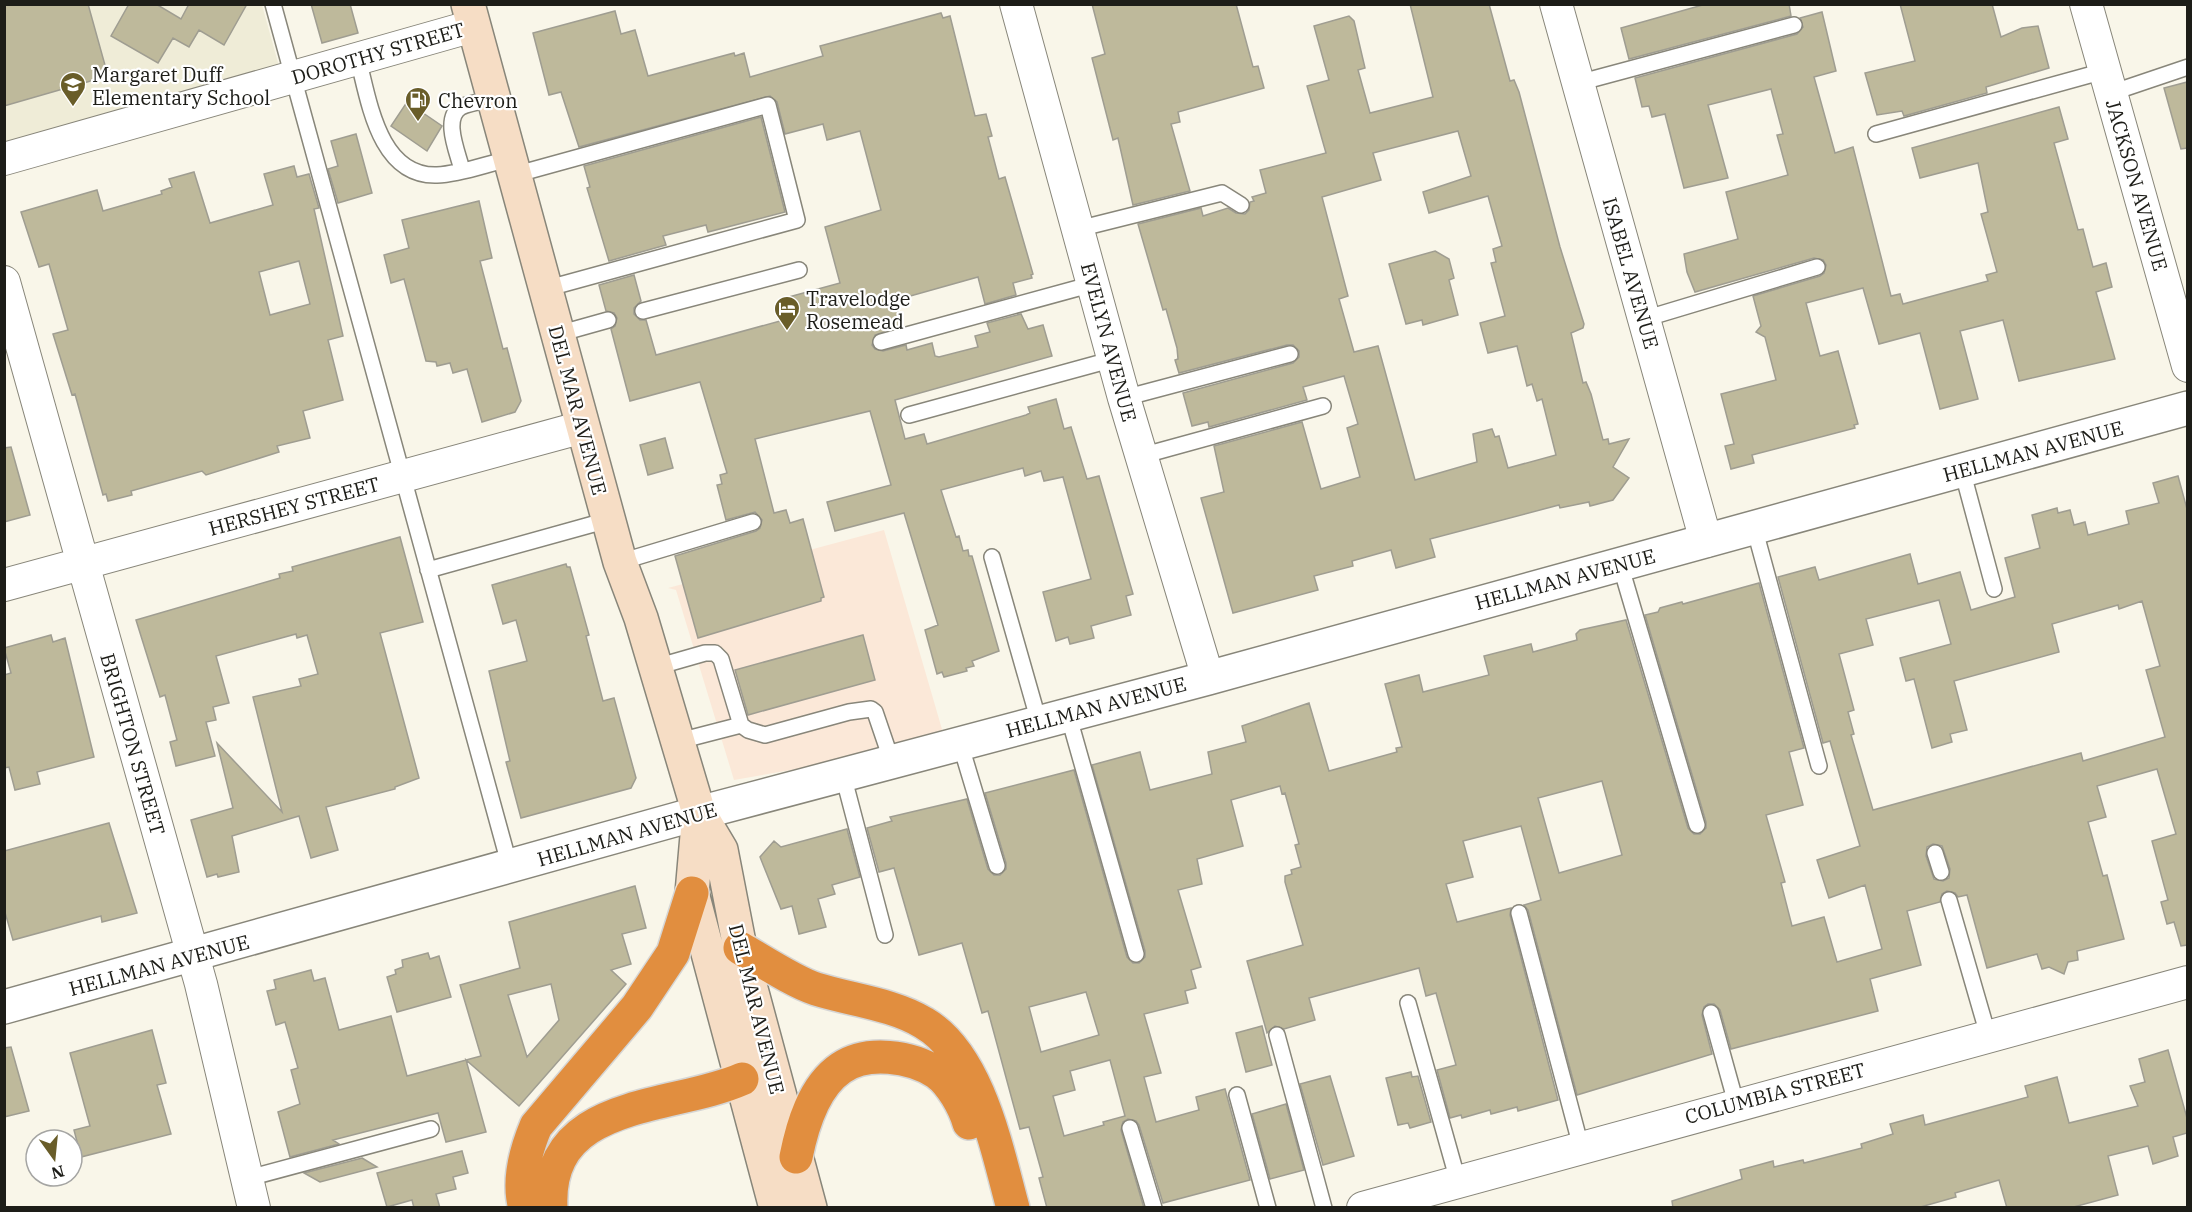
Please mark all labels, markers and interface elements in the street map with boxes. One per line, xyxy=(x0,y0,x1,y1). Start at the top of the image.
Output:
street label: DOROTHY STREET xyxy=(288,15,468,91)
place label: Margaret Duff Elementary School xyxy=(92,61,270,111)
school or university icon: Margaret Duff Elementary School xyxy=(58,70,88,108)
fuel station icon: Chevron xyxy=(403,85,433,123)
place label: Chevron xyxy=(438,87,518,114)
street label: JACKSON AVENUE xyxy=(2100,96,2174,274)
street label: ISABEL AVENUE xyxy=(1596,194,1666,352)
street label: EVELYN AVENUE xyxy=(1075,259,1143,425)
place label: Travelodge Rosemead xyxy=(806,285,911,335)
hotel icon: Travelodge Rosemead xyxy=(772,294,802,332)
street label: DEL MAR AVENUE xyxy=(542,322,614,498)
street label: HELLMAN AVENUE xyxy=(1940,414,2126,488)
street label: HERSHEY STREET xyxy=(206,470,382,542)
street label: HELLMAN AVENUE xyxy=(1472,542,1658,616)
street label: BRIGHTON STREET xyxy=(94,650,172,838)
street label: HELLMAN AVENUE xyxy=(1003,670,1189,744)
street label: HELLMAN AVENUE xyxy=(534,795,720,873)
street label: DEL MAR AVENUE xyxy=(723,921,791,1097)
street label: HELLMAN AVENUE xyxy=(66,928,252,1002)
street label: COLUMBIA STREET xyxy=(1682,1056,1868,1130)
north arrow xyxy=(24,1128,84,1188)
text: N xyxy=(49,1161,67,1184)

